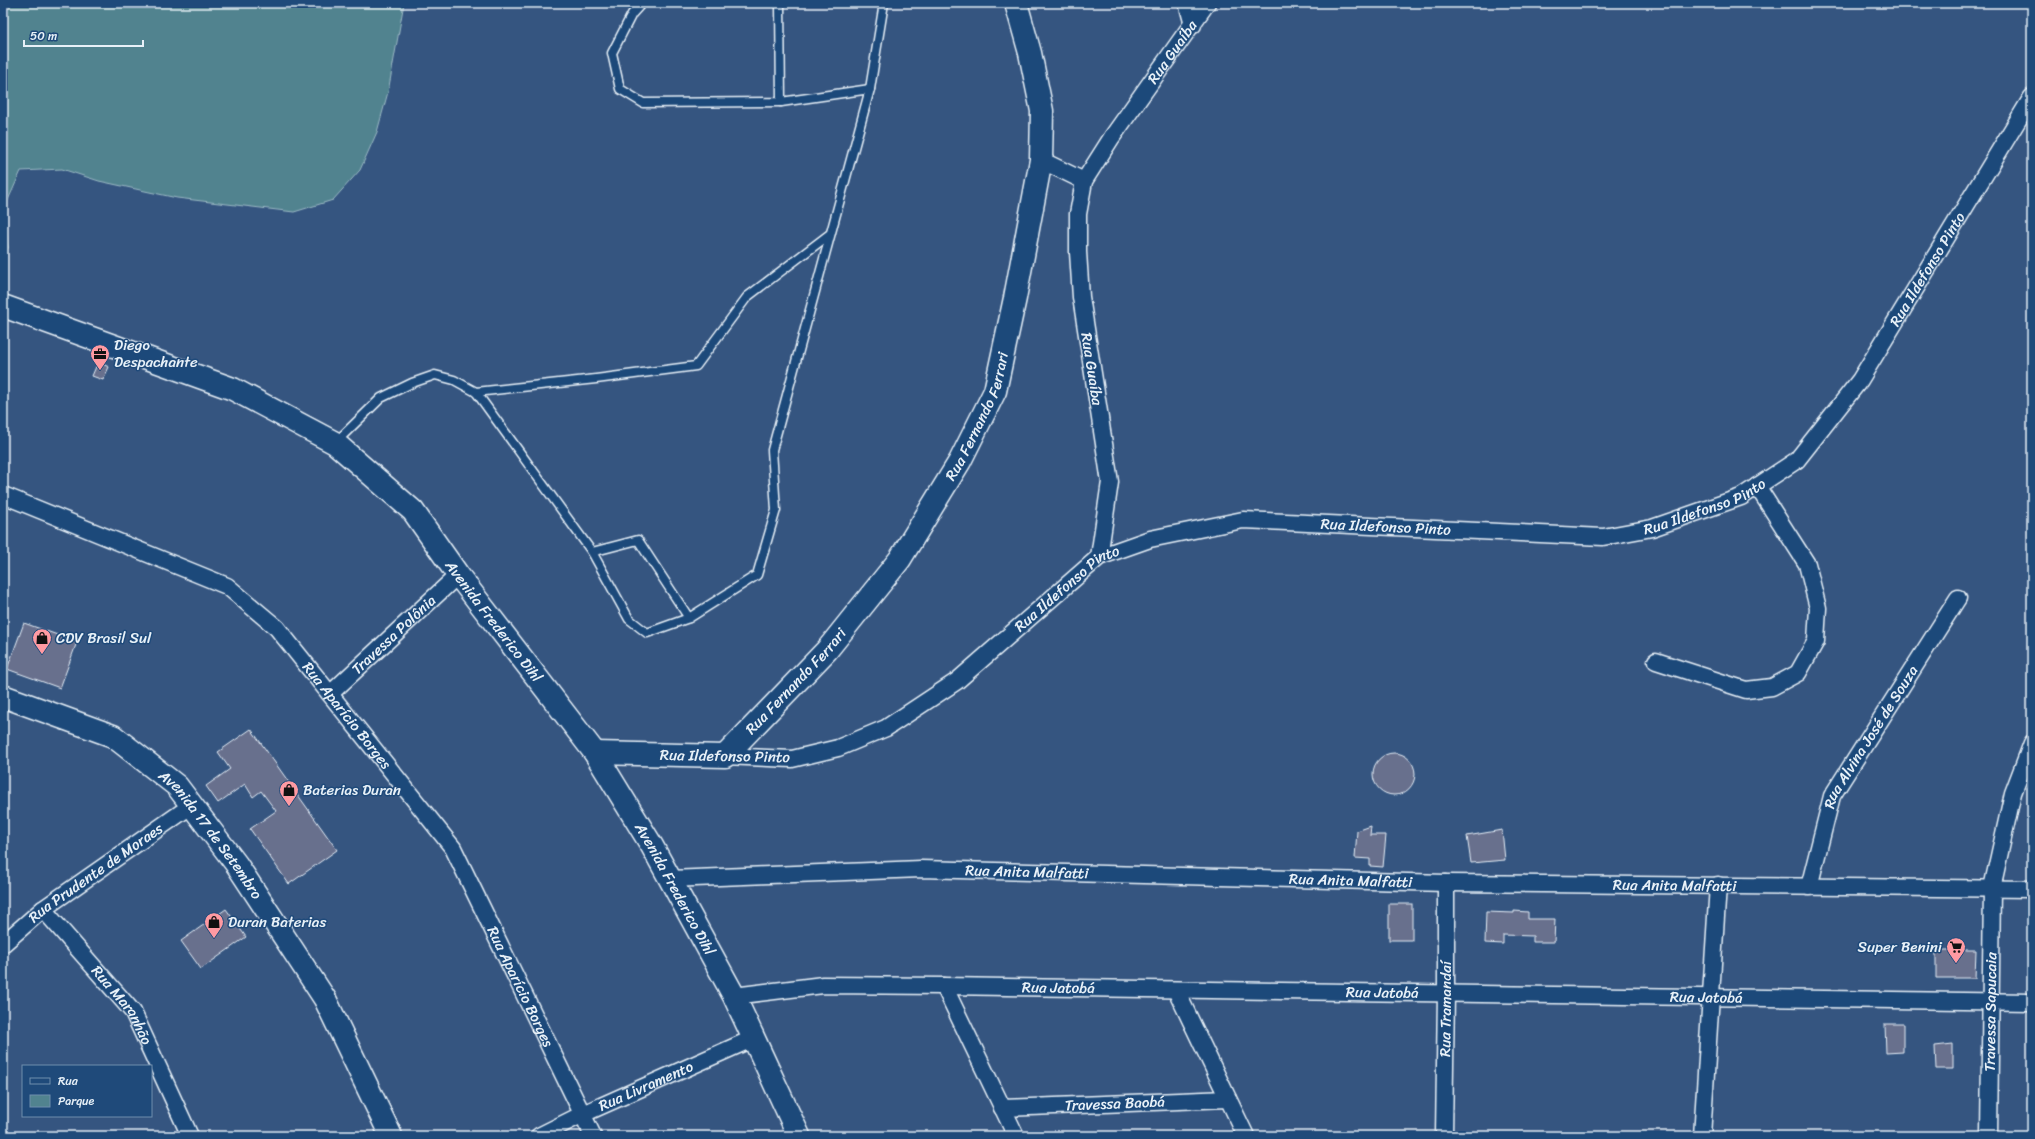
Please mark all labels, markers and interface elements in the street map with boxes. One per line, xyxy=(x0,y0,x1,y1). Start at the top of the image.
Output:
street label: Rua Guaíba xyxy=(1140,14,1204,90)
scale bar xyxy=(24,22,143,48)
text: 50 m xyxy=(30,25,57,47)
street label: Rua Ildefonso Pinto xyxy=(1882,207,1972,332)
street label: Rua Guaíba xyxy=(1073,331,1111,408)
place label: Diego Despachante xyxy=(114,332,198,375)
office icon: Diego Despachante xyxy=(89,343,111,371)
street label: Rua Fernando Ferrari xyxy=(938,349,1016,486)
street label: Rua Ildefonso Pinto xyxy=(1641,471,1772,542)
street label: Rua Ildefonso Pinto xyxy=(1320,511,1452,543)
street label: Rua Ildefonso Pinto xyxy=(1008,538,1124,639)
street label: Avenida Frederico Dihl xyxy=(438,554,550,689)
street label: Travessa Polônia xyxy=(345,588,443,681)
street label: Rua Fernando Ferrari xyxy=(739,621,854,741)
place label: CDV Brasil Sul xyxy=(56,625,152,651)
shop icon: CDV Brasil Sul xyxy=(31,627,53,655)
street label: Rua Aparício Borges xyxy=(296,656,399,776)
street label: Rua Alvina José de Souza xyxy=(1816,660,1925,811)
street label: Rua Ildefonso Pinto xyxy=(660,742,791,770)
street label: Avenida 17 de Setembro xyxy=(152,762,270,905)
place label: Baterias Duran xyxy=(303,777,401,803)
shop icon: Baterias Duran xyxy=(278,779,300,807)
street label: Rua Prudente de Moraes xyxy=(22,816,169,930)
street label: Avenida Frederico Dihl xyxy=(627,817,723,961)
street label: Rua Anita Malfatti xyxy=(965,857,1090,886)
street label: Rua Anita Malfatti xyxy=(1289,866,1414,895)
street label: Rua Anita Malfatti xyxy=(1613,872,1737,899)
place label: Duran Baterias xyxy=(228,909,326,935)
shop icon: Duran Baterias xyxy=(203,911,225,939)
street label: Rua Aparício Borges xyxy=(480,922,561,1052)
place label: Super Benini xyxy=(1858,934,1943,960)
supermarket icon: Super Benini xyxy=(1945,936,1967,964)
street label: Travessa Sapucaia xyxy=(1977,952,2004,1072)
street label: Rua Maranhão xyxy=(85,959,160,1050)
street label: Rua Tramandaí xyxy=(1432,959,1459,1057)
street label: Rua Jatobá xyxy=(1022,974,1095,1001)
street label: Rua Jatobá xyxy=(1346,979,1419,1006)
street label: Rua Jatobá xyxy=(1670,984,1743,1011)
street label: Rua Livramento xyxy=(594,1053,698,1119)
legend xyxy=(22,1065,152,1117)
text: Rua xyxy=(58,1070,79,1092)
street label: Travessa Baobá xyxy=(1064,1089,1166,1118)
text: Parque xyxy=(58,1090,95,1112)

